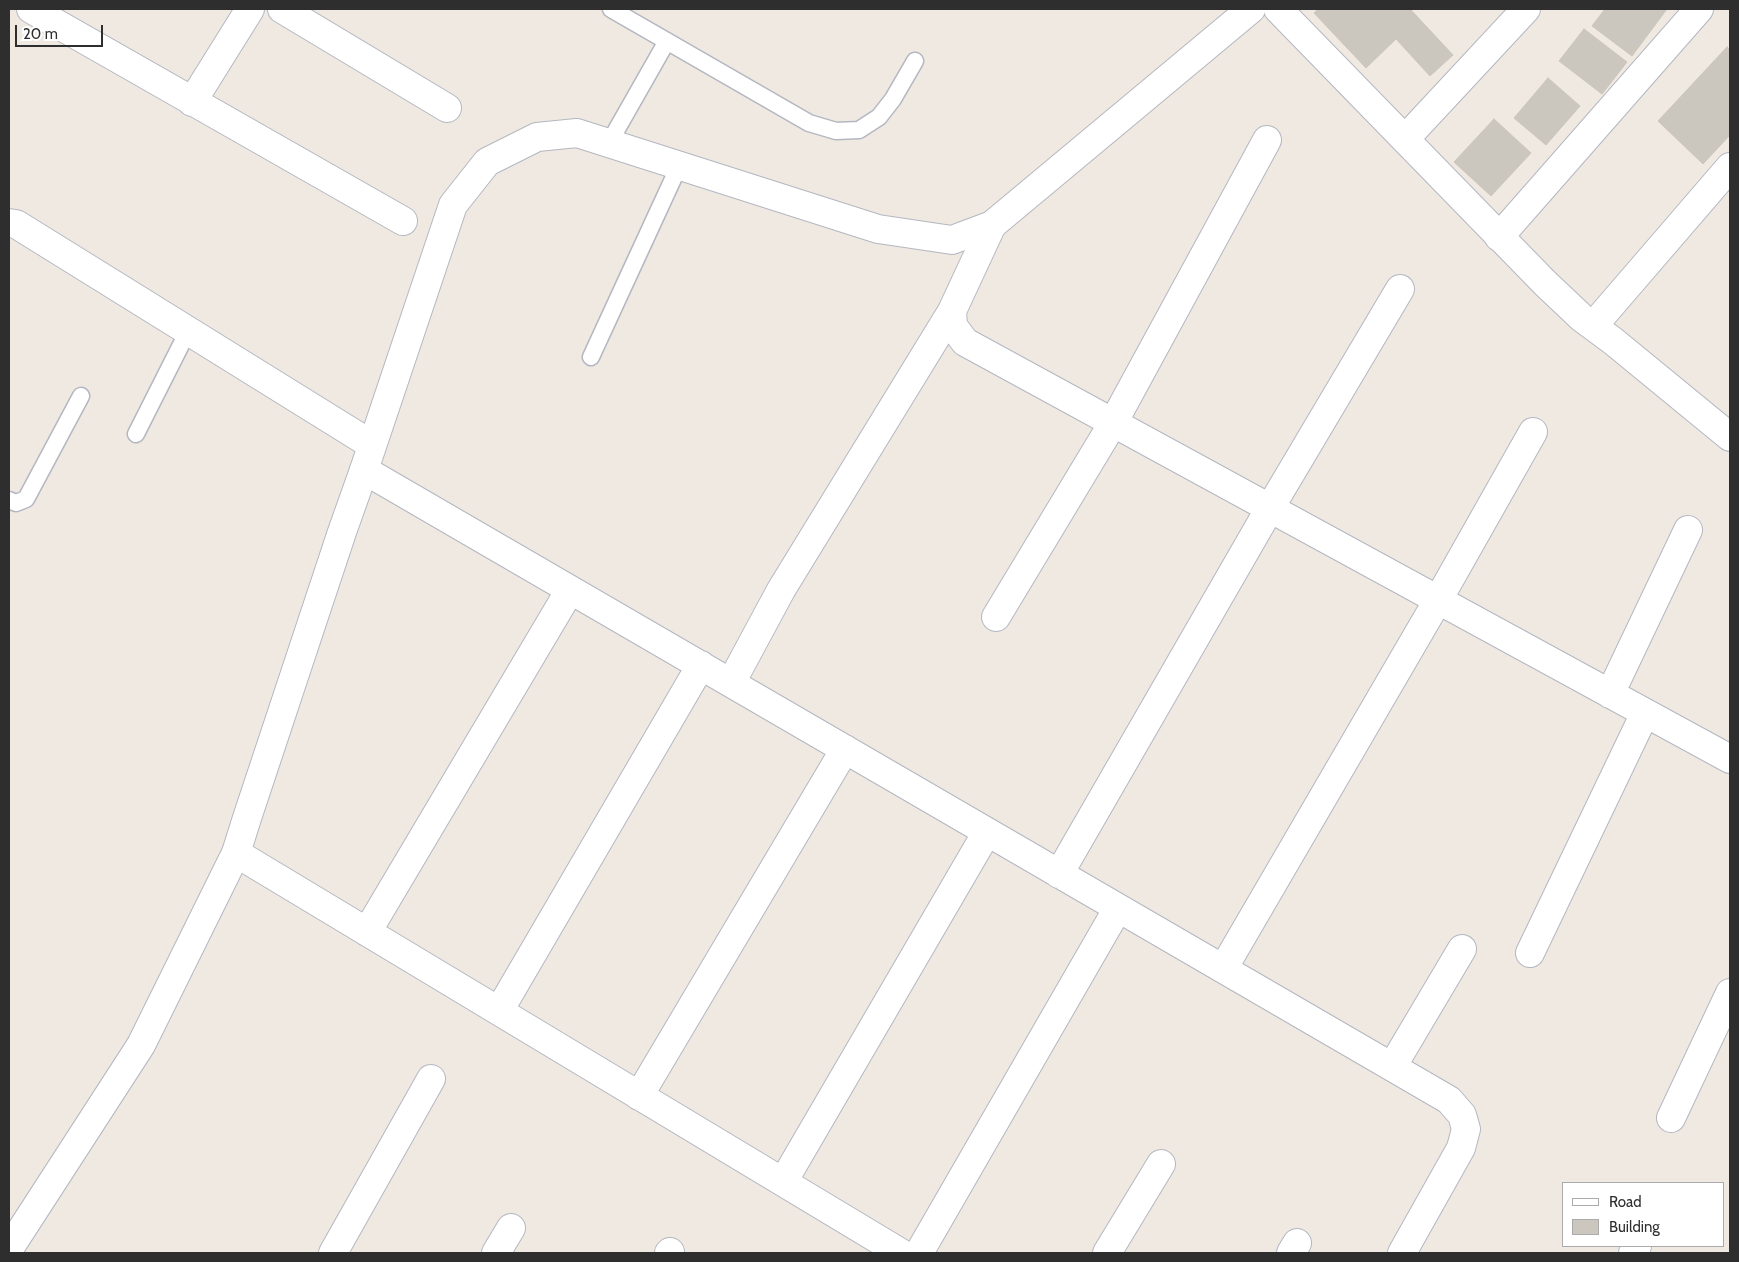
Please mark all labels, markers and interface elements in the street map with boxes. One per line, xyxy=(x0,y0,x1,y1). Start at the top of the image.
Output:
scale bar xyxy=(18,15,105,47)
text: 20 m xyxy=(23,25,58,43)
legend xyxy=(1562,1182,1724,1247)
text: Road xyxy=(1609,1193,1642,1211)
text: Building xyxy=(1609,1218,1660,1236)

